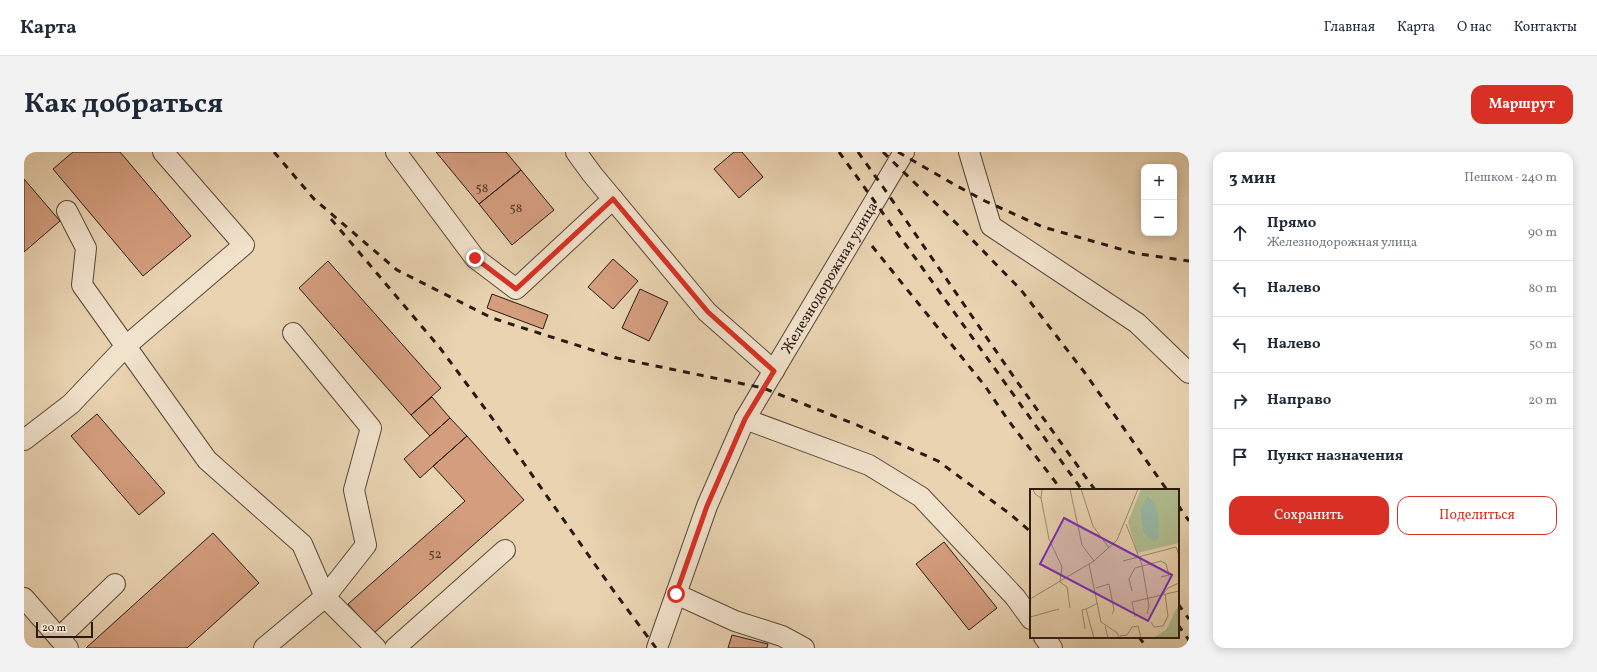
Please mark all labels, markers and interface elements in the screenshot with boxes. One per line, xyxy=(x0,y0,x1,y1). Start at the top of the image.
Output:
text: Карта xyxy=(20,15,77,41)
text: Главная xyxy=(1324,18,1375,37)
text: Карта xyxy=(1397,18,1435,37)
text: О нас xyxy=(1457,18,1492,37)
text: Контакты xyxy=(1514,18,1577,37)
text: Как добраться xyxy=(24,85,223,124)
button: Маршрут xyxy=(1471,85,1573,124)
map controls xyxy=(1141,164,1177,236)
button: + xyxy=(1141,164,1177,200)
text: 3 мин xyxy=(1229,167,1276,190)
text: Пешком · 240 m xyxy=(1464,169,1557,187)
house number: 58 xyxy=(476,180,488,198)
street label: Железнодорожная улица xyxy=(777,198,884,358)
house number: 58 xyxy=(510,200,522,218)
button: − xyxy=(1141,200,1177,236)
text: Прямо xyxy=(1267,213,1316,234)
icon: ahead xyxy=(1229,222,1251,244)
text: 90 m xyxy=(1528,224,1557,242)
text: Железнодорожная улица xyxy=(1267,234,1417,252)
route end xyxy=(466,249,484,267)
icon: left xyxy=(1229,278,1251,300)
text: Налево xyxy=(1267,278,1321,299)
text: 80 m xyxy=(1528,280,1557,298)
icon: left xyxy=(1229,334,1251,356)
text: Налево xyxy=(1267,334,1321,355)
text: 50 m xyxy=(1529,336,1557,354)
icon: right xyxy=(1229,390,1251,412)
text: Направо xyxy=(1267,390,1331,411)
text: 20 m xyxy=(1528,392,1557,410)
icon: arrive xyxy=(1229,446,1251,468)
text: Пункт назначения xyxy=(1267,446,1403,467)
inset map xyxy=(1030,489,1179,638)
button: Сохранить xyxy=(1229,496,1389,535)
button: Поделиться xyxy=(1397,496,1557,535)
house number: 52 xyxy=(428,546,442,564)
route start xyxy=(667,585,685,603)
scale bar xyxy=(36,620,93,639)
text: 20 m xyxy=(42,621,66,636)

